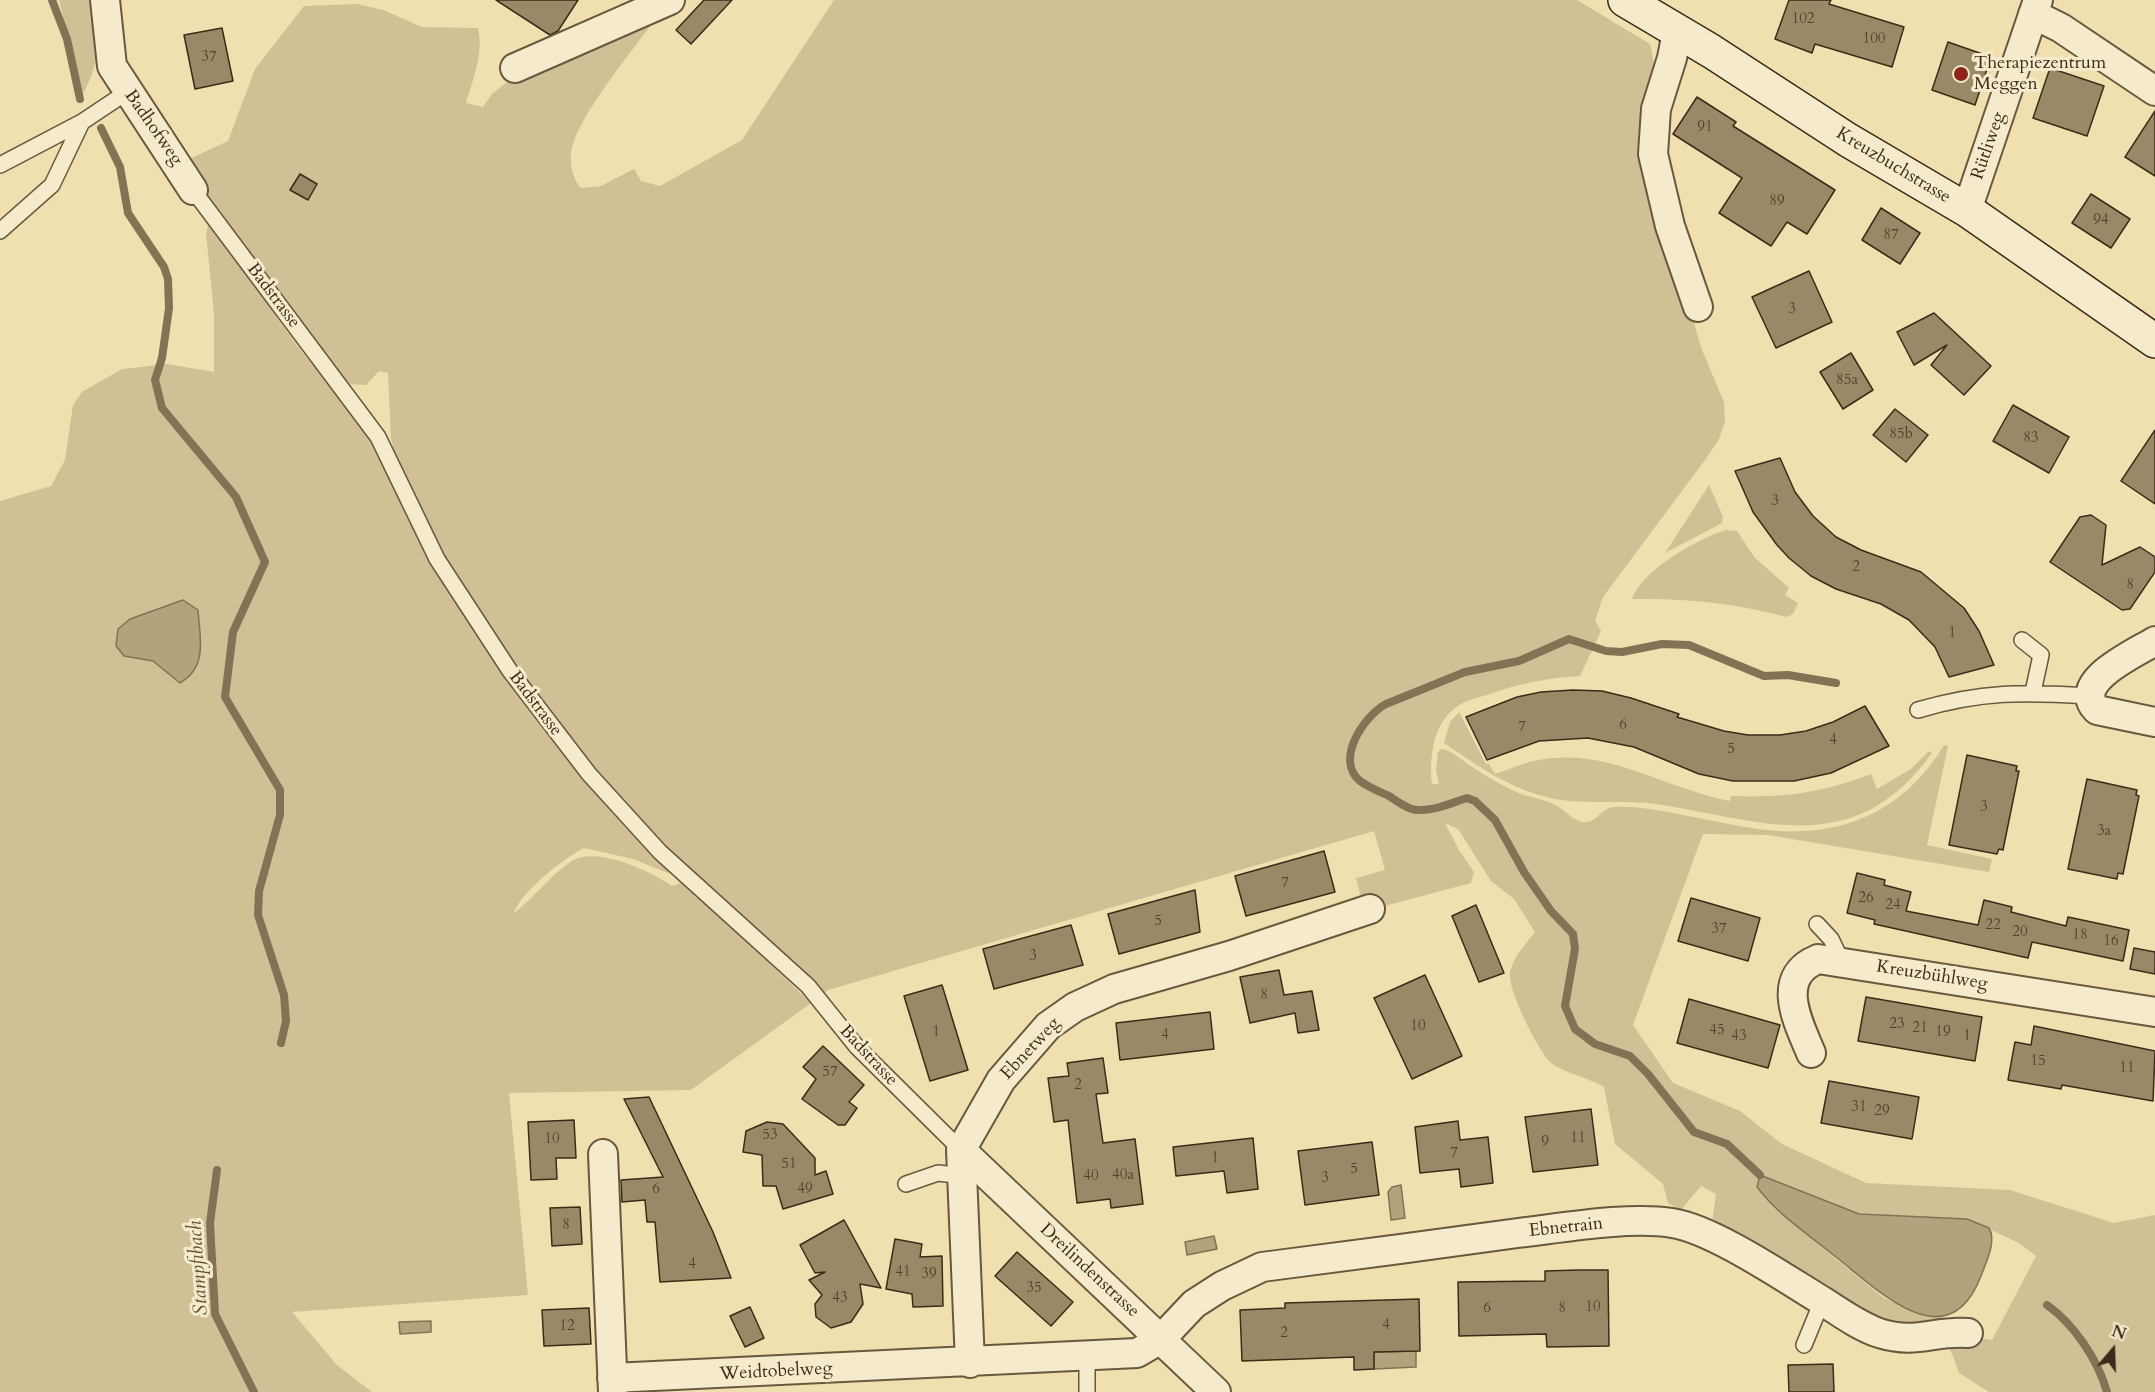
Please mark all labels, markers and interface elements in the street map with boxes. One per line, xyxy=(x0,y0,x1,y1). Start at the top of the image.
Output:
house number: 102 xyxy=(1791,11,1815,29)
house number: 100 xyxy=(1862,31,1886,49)
house number: 37 xyxy=(201,49,217,67)
place label: Therapiezentrum Meggen xyxy=(1974,53,2106,96)
marker: Therapiezentrum Meggen xyxy=(1952,65,1970,83)
street label: Badhofweg xyxy=(119,86,187,170)
street label: Rütliweg xyxy=(1967,109,2011,183)
house number: 91 xyxy=(1697,119,1713,137)
street label: Kreuzbuchstrasse xyxy=(1832,123,1954,209)
house number: 89 xyxy=(1769,193,1785,211)
house number: 94 xyxy=(2093,212,2109,230)
house number: 87 xyxy=(1883,227,1899,245)
street label: Badstrasse xyxy=(242,259,304,333)
house number: 3 xyxy=(1788,301,1796,319)
house number: 85a xyxy=(1836,372,1858,390)
house number: 85b xyxy=(1889,426,1913,444)
house number: 83 xyxy=(2023,430,2039,448)
house number: 3 xyxy=(1771,493,1779,511)
house number: 2 xyxy=(1852,559,1860,577)
house number: 8 xyxy=(2126,577,2134,595)
house number: 1 xyxy=(1948,625,1956,643)
street label: Badstrasse xyxy=(504,667,566,741)
house number: 6 xyxy=(1619,717,1627,735)
house number: 7 xyxy=(1518,719,1526,737)
house number: 4 xyxy=(1829,732,1837,750)
house number: 5 xyxy=(1727,741,1735,759)
house number: 3 xyxy=(1980,799,1988,817)
house number: 3a xyxy=(2097,823,2111,841)
house number: 7 xyxy=(1281,875,1289,893)
house number: 26 xyxy=(1858,890,1874,908)
house number: 24 xyxy=(1885,897,1901,915)
house number: 5 xyxy=(1154,913,1162,931)
house number: 22 xyxy=(1985,917,2001,935)
house number: 37 xyxy=(1711,921,1727,939)
house number: 20 xyxy=(2012,924,2028,942)
house number: 18 xyxy=(2072,927,2088,945)
house number: 16 xyxy=(2103,933,2119,951)
house number: 3 xyxy=(1029,948,1037,966)
street label: Kreuzbühlweg xyxy=(1875,957,1989,995)
house number: 8 xyxy=(1260,987,1268,1005)
street label: Ebnetweg xyxy=(997,1013,1065,1085)
house number: 23 xyxy=(1889,1016,1905,1034)
house number: 10 xyxy=(1410,1018,1426,1036)
house number: 21 xyxy=(1912,1020,1928,1038)
street label: Badstrasse xyxy=(834,1021,902,1091)
house number: 45 xyxy=(1709,1022,1725,1040)
house number: 1 xyxy=(932,1024,940,1042)
house number: 19 xyxy=(1935,1024,1951,1042)
house number: 4 xyxy=(1161,1027,1169,1045)
house number: 43 xyxy=(1731,1028,1747,1046)
house number: 1 xyxy=(1963,1028,1971,1046)
house number: 15 xyxy=(2030,1053,2046,1071)
house number: 11 xyxy=(2119,1060,2135,1078)
house number: 57 xyxy=(822,1064,838,1082)
house number: 2 xyxy=(1074,1077,1082,1095)
house number: 31 xyxy=(1851,1099,1867,1117)
house number: 29 xyxy=(1874,1103,1890,1121)
house number: 53 xyxy=(762,1127,778,1145)
house number: 11 xyxy=(1570,1130,1586,1148)
house number: 10 xyxy=(544,1131,560,1149)
house number: 9 xyxy=(1541,1134,1549,1152)
house number: 7 xyxy=(1450,1145,1458,1163)
house number: 1 xyxy=(1211,1150,1219,1168)
house number: 51 xyxy=(781,1156,797,1174)
house number: 5 xyxy=(1350,1161,1358,1179)
house number: 40a xyxy=(1112,1167,1134,1185)
house number: 40 xyxy=(1083,1168,1099,1186)
house number: 3 xyxy=(1321,1170,1329,1188)
house number: 6 xyxy=(652,1181,660,1199)
house number: 49 xyxy=(797,1181,813,1199)
street label: Ebnetrain xyxy=(1528,1213,1604,1243)
house number: 8 xyxy=(562,1217,570,1235)
street label: Dreilindenstrasse xyxy=(1035,1219,1143,1323)
water label: Stampfibach xyxy=(184,1220,214,1316)
house number: 4 xyxy=(688,1256,696,1274)
house number: 41 xyxy=(895,1264,911,1282)
house number: 39 xyxy=(921,1266,937,1284)
house number: 35 xyxy=(1026,1280,1042,1298)
house number: 43 xyxy=(832,1290,848,1308)
house number: 10 xyxy=(1585,1299,1601,1317)
house number: 6 xyxy=(1483,1300,1491,1318)
house number: 8 xyxy=(1558,1300,1566,1318)
house number: 4 xyxy=(1382,1317,1390,1335)
house number: 12 xyxy=(559,1318,575,1336)
north arrow xyxy=(2083,1320,2143,1380)
text: N xyxy=(2109,1320,2129,1346)
house number: 2 xyxy=(1280,1325,1288,1343)
street label: Weidtobelweg xyxy=(719,1358,833,1386)

